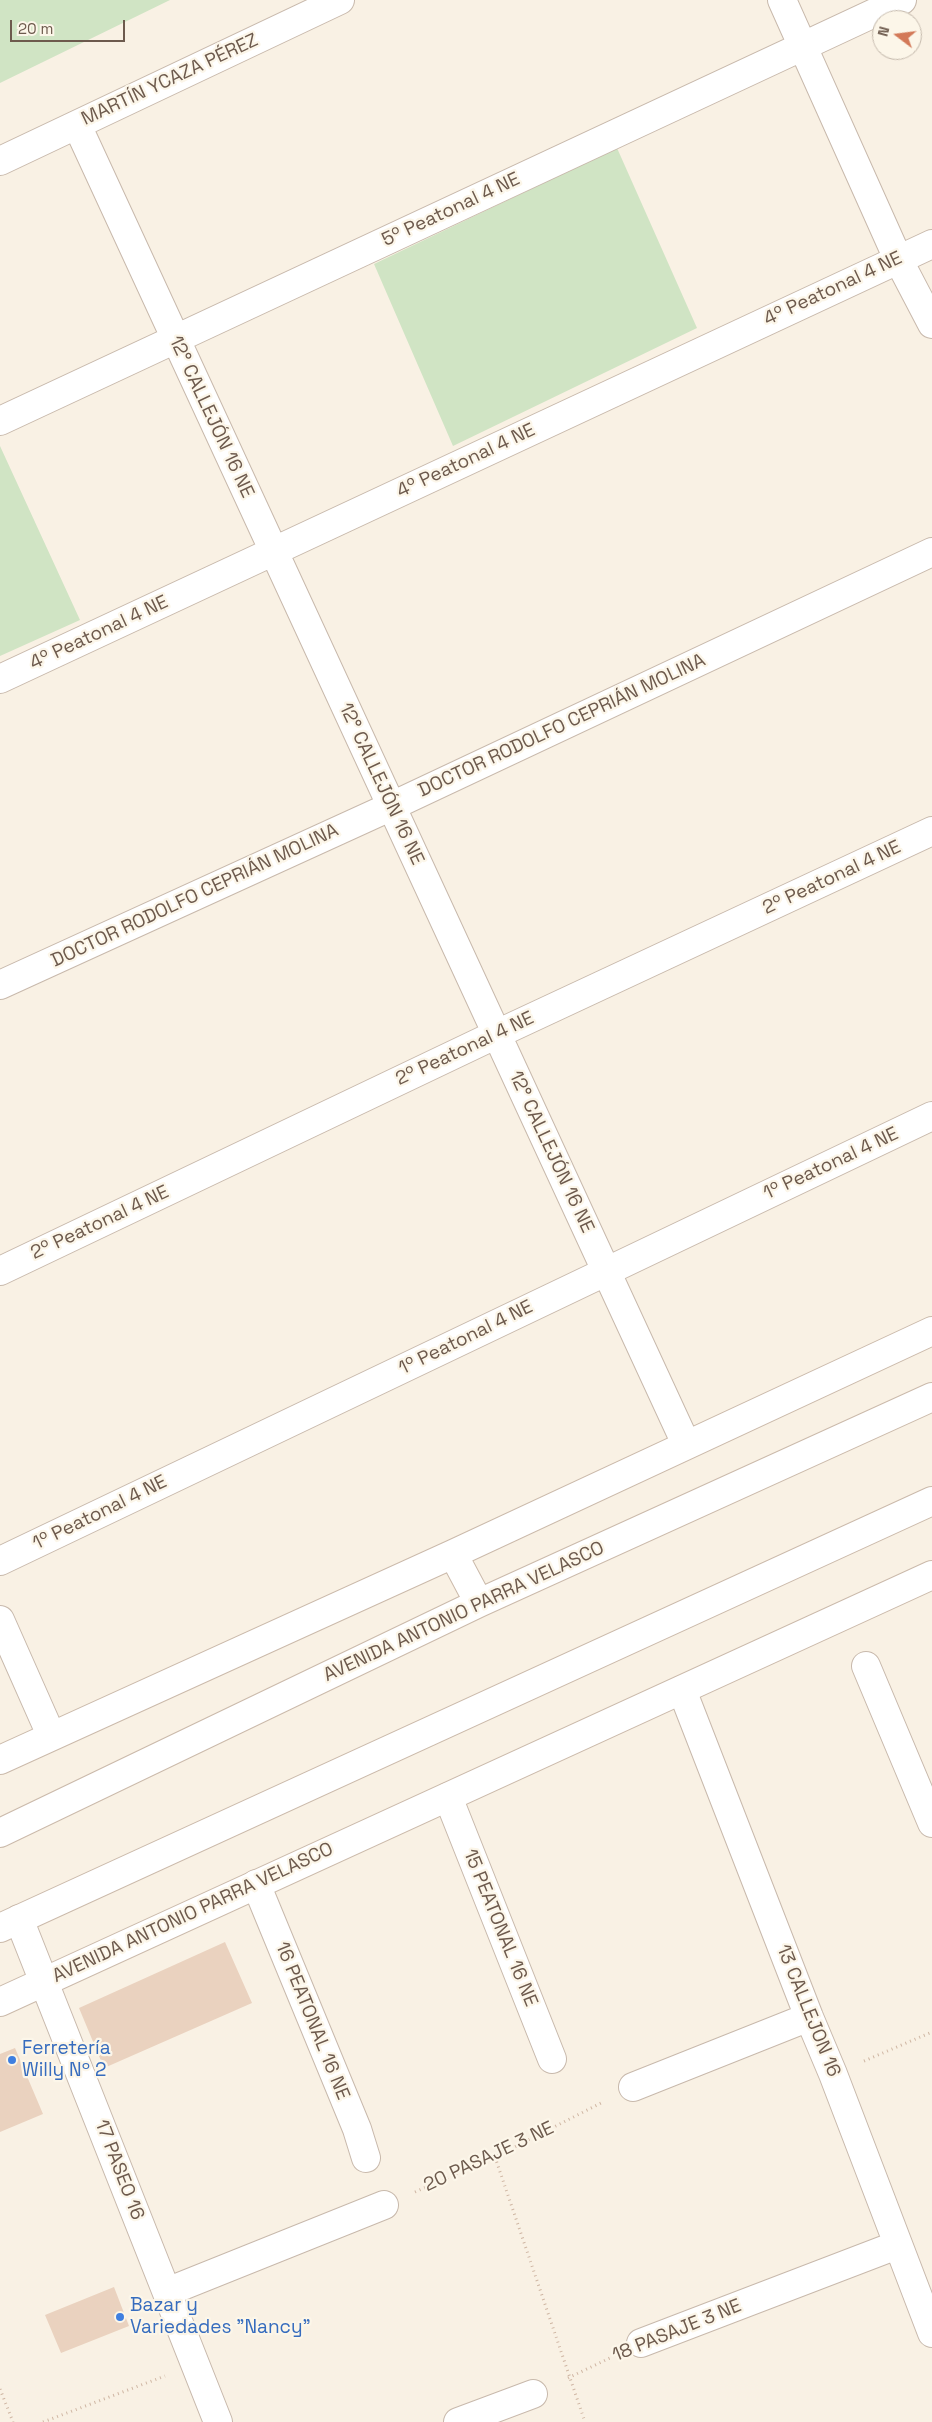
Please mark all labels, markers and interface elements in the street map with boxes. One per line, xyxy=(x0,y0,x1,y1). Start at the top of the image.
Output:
scale bar xyxy=(12,10,128,42)
north arrow xyxy=(872,10,922,60)
text: 20 m xyxy=(18,19,53,38)
text: N xyxy=(874,25,893,38)
street label: MARTÍN YCAZA PÉREZ xyxy=(78,29,262,131)
street label: 5º Peatonal 4 NE xyxy=(378,168,524,252)
street label: 4º Peatonal 4 NE xyxy=(760,247,906,331)
street label: 12° CALLEJÓN 16 NE xyxy=(163,332,259,502)
street label: 4º Peatonal 4 NE xyxy=(393,419,539,503)
street label: 4º Peatonal 4 NE xyxy=(26,591,172,675)
street label: DOCTOR RODOLFO CEPRIÁN MOLINA xyxy=(415,649,709,803)
street label: 12° CALLEJÓN 16 NE xyxy=(333,699,429,869)
street label: DOCTOR RODOLFO CEPRIÁN MOLINA xyxy=(48,819,342,973)
street label: 2º Peatonal 4 NE xyxy=(759,836,905,920)
street label: 2º Peatonal 4 NE xyxy=(392,1007,538,1091)
street label: 12° CALLEJÓN 16 NE xyxy=(503,1067,599,1237)
street label: 1º Peatonal 4 NE xyxy=(760,1123,902,1205)
street label: 2º Peatonal 4 NE xyxy=(27,1181,173,1265)
street label: 1º Peatonal 4 NE xyxy=(395,1296,537,1380)
street label: 1º Peatonal 4 NE xyxy=(29,1471,171,1555)
street label: AVENIDA ANTONIO PARRA VELASCO xyxy=(320,1537,608,1687)
street label: AVENIDA ANTONIO PARRA VELASCO xyxy=(49,1838,337,1988)
street label: 15 PEATONAL 16 NE xyxy=(458,1846,542,2010)
street label: 16 PEATONAL 16 NE xyxy=(270,1939,354,2103)
street label: 13 CALLEJON 16 xyxy=(771,1942,845,2080)
place label: Ferretería Willy Nº 2 xyxy=(22,2038,111,2082)
marker: Ferretería Willy Nº 2 xyxy=(6,2054,18,2066)
street label: 17 PASEO 16 xyxy=(89,2117,149,2223)
street label: 20 PASAJE 3 NE xyxy=(420,2117,558,2197)
place label: Bazar y Variedades "Nancy" xyxy=(130,2295,311,2339)
street label: 18 PASAJE 3 NE xyxy=(609,2295,745,2367)
marker: Bazar y Variedades "Nancy" xyxy=(114,2311,126,2323)

